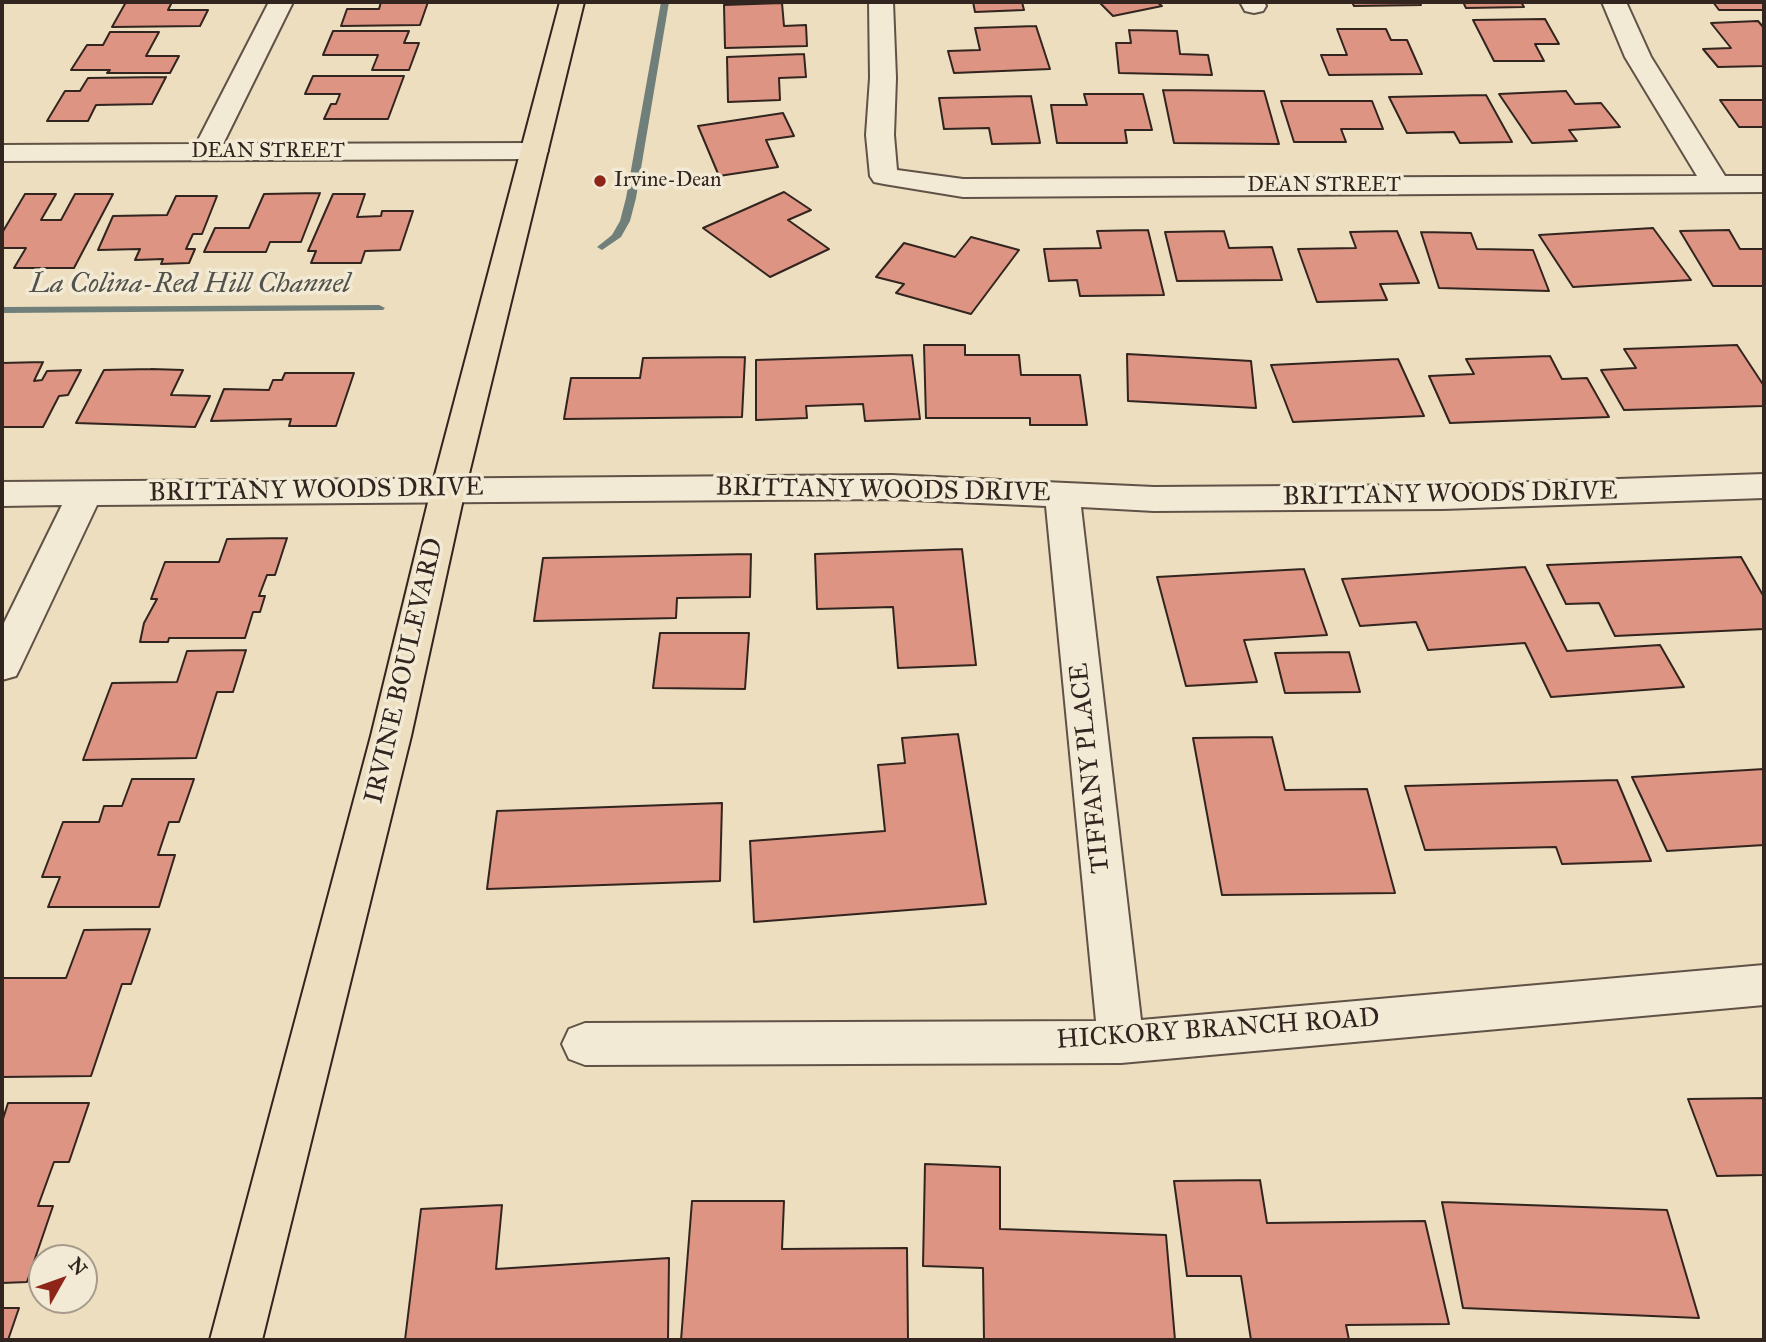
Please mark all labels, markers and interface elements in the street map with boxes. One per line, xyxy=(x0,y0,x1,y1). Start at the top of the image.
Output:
street label: DEAN STREET xyxy=(191,139,345,165)
place label: Irvine-Dean xyxy=(614,168,721,194)
marker: Irvine-Dean xyxy=(592,173,608,189)
street label: DEAN STREET xyxy=(1247,173,1401,199)
water label: La Colina-Red Hill Channel xyxy=(30,268,350,302)
street label: BRITTANY WOODS DRIVE xyxy=(148,472,484,510)
street label: BRITTANY WOODS DRIVE xyxy=(715,472,1051,510)
street label: BRITTANY WOODS DRIVE xyxy=(1282,476,1618,514)
street label: IRVINE BOULEVARD xyxy=(359,535,451,807)
street label: TIFFANY PLACE xyxy=(1064,661,1118,875)
street label: HICKORY BRANCH ROAD xyxy=(1055,1003,1381,1057)
north arrow xyxy=(28,1244,98,1314)
text: N xyxy=(64,1253,92,1280)

